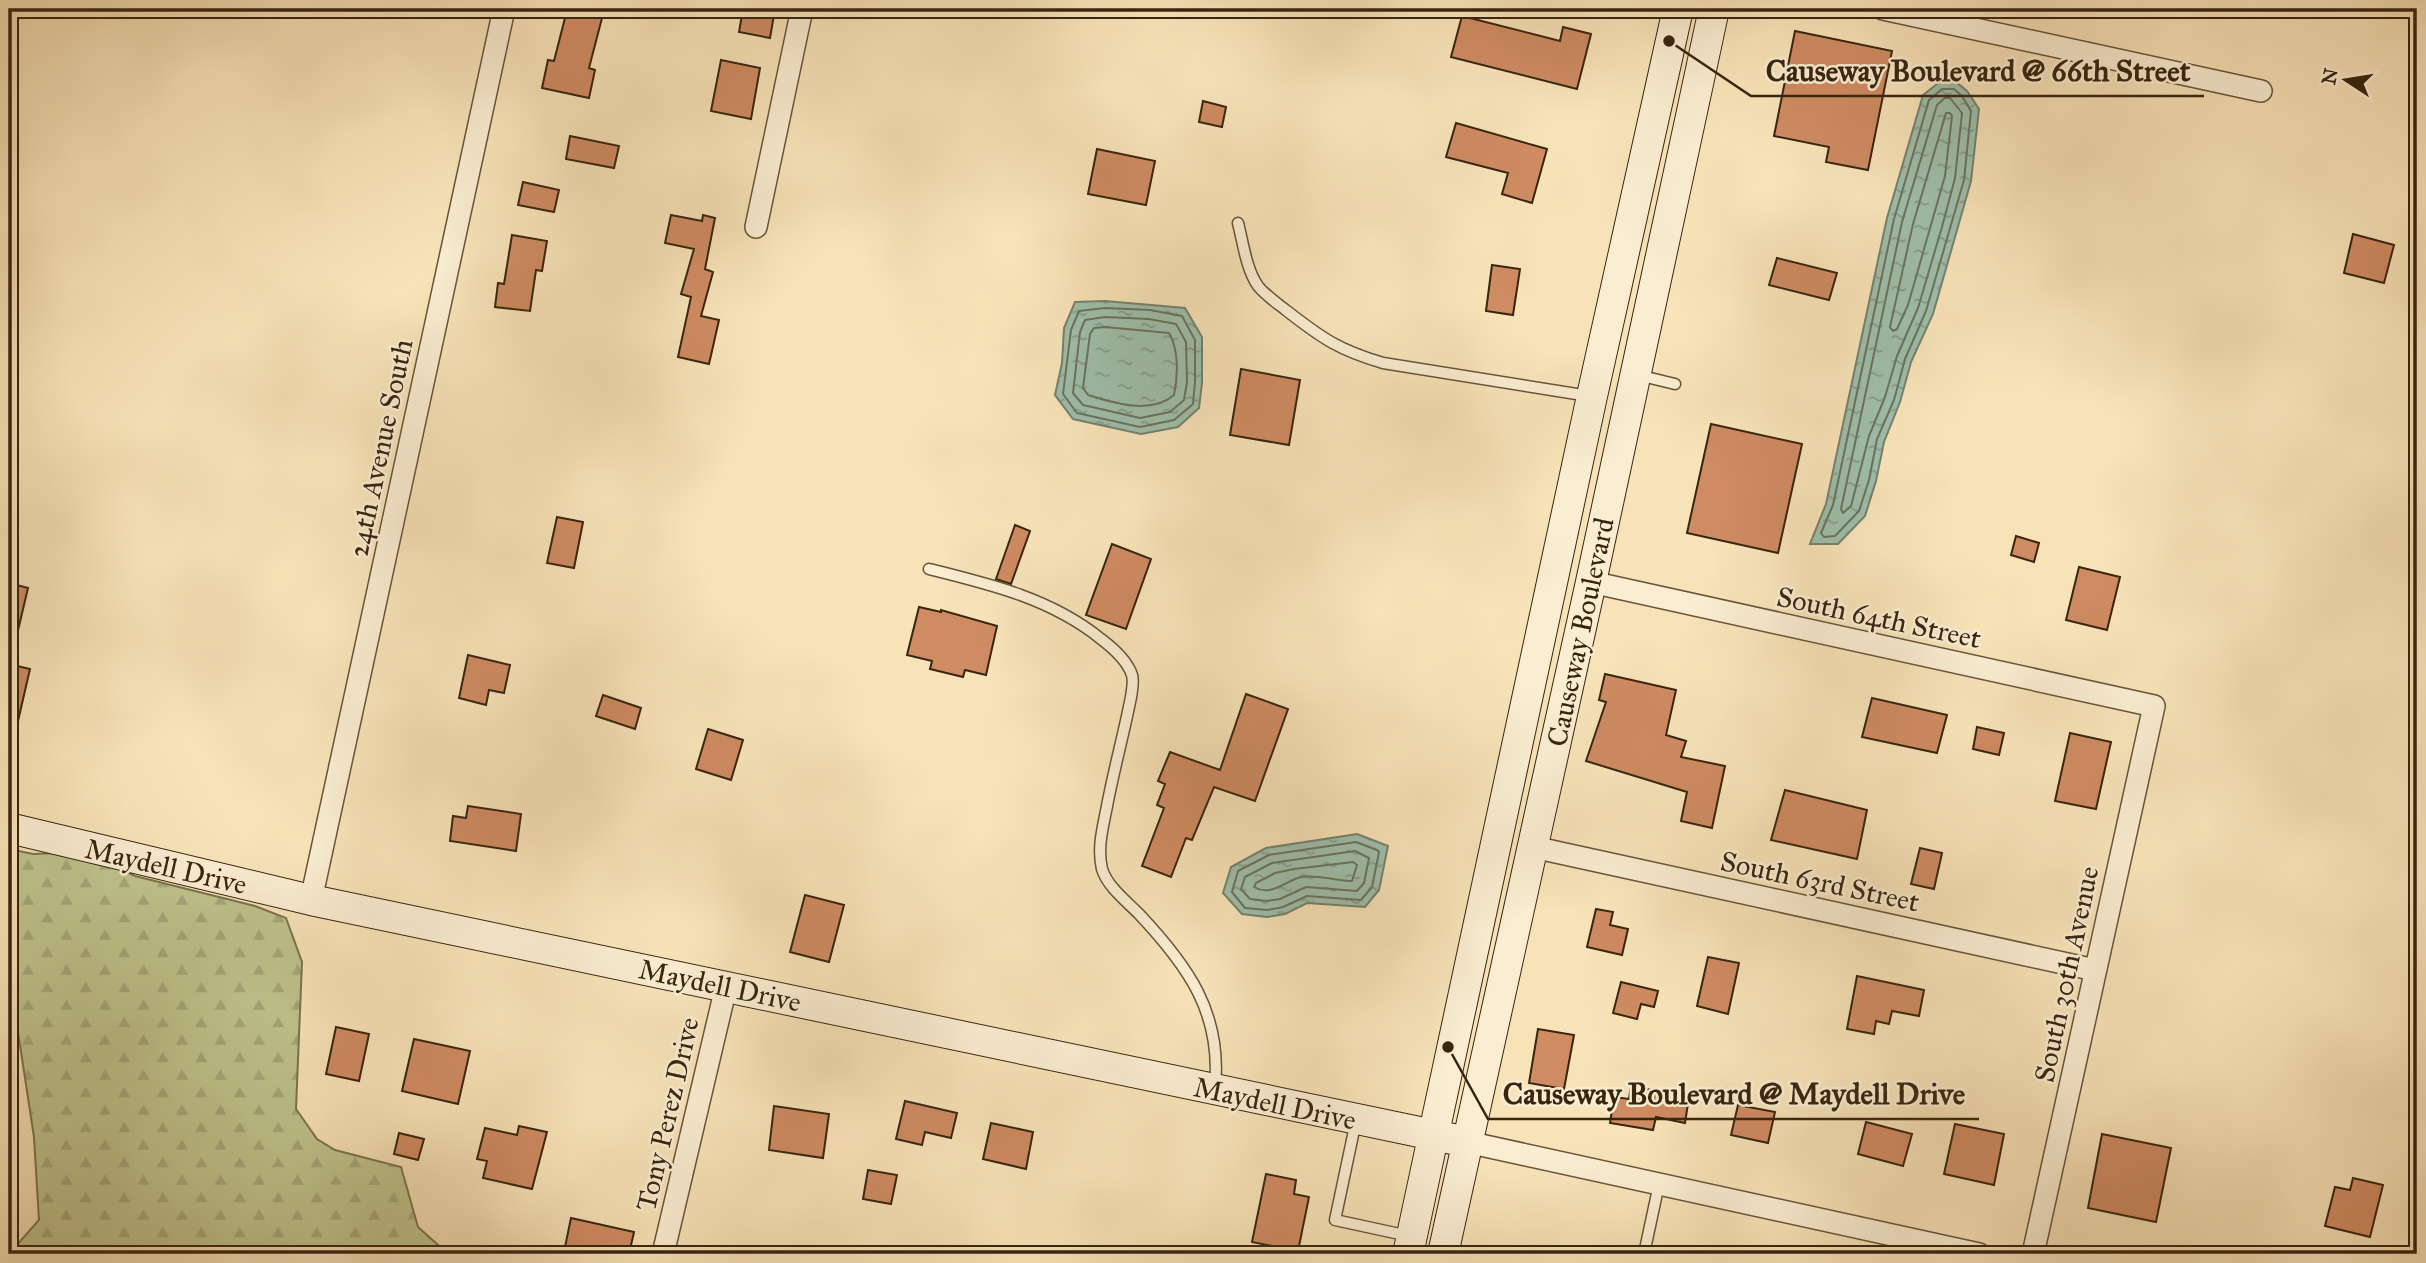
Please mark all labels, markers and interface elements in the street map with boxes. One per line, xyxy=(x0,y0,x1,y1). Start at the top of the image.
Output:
callout: Causeway Boulevard @ 66th Street xyxy=(1751,45,2204,96)
north arrow xyxy=(2310,46,2380,116)
text: Causeway Boulevard @ 66th Street xyxy=(1766,53,2191,89)
text: N xyxy=(2317,66,2343,87)
street label: 24th Avenue South xyxy=(340,336,421,560)
street label: Causeway Boulevard xyxy=(1539,515,1622,750)
street label: South 64th Street xyxy=(1774,579,1984,656)
street label: Maydell Drive xyxy=(82,831,250,902)
street label: South 63rd Street xyxy=(1717,843,1923,920)
street label: South 30th Avenue xyxy=(2027,863,2106,1085)
street label: Maydell Drive xyxy=(636,951,804,1020)
street label: Tony Perez Drive xyxy=(628,1014,707,1214)
callout: Causeway Boulevard @ Maydell Drive xyxy=(1488,1068,1979,1119)
street label: Maydell Drive xyxy=(1191,1069,1359,1138)
text: Causeway Boulevard @ Maydell Drive xyxy=(1503,1076,1966,1112)

